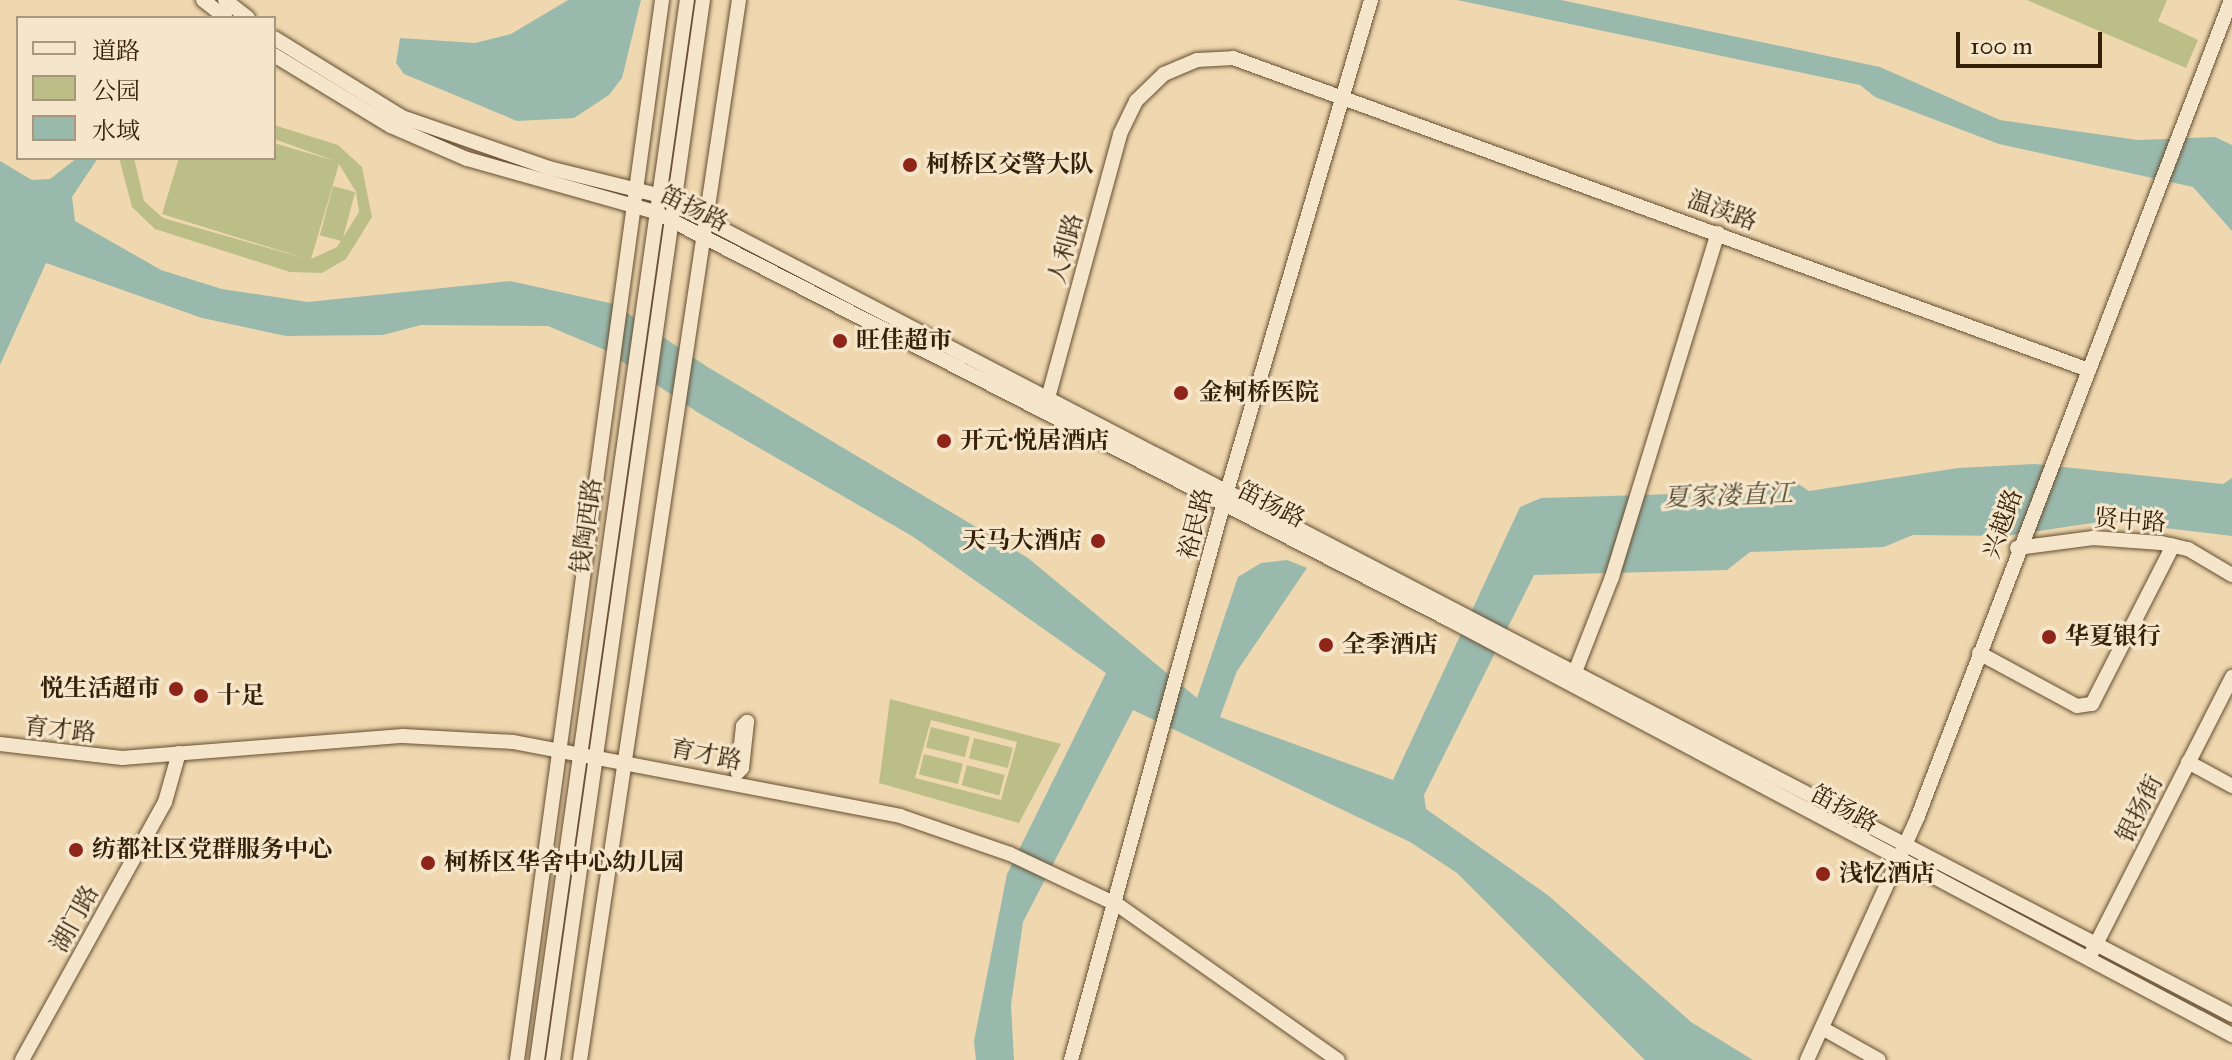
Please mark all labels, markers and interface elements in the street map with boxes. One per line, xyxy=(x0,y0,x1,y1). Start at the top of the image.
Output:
legend xyxy=(16,16,276,160)
scale bar xyxy=(1960,16,2106,66)
text: 100 m xyxy=(1970,31,2033,61)
text: 道路 xyxy=(92,36,140,66)
text: 公园 xyxy=(92,76,140,106)
text: 水域 xyxy=(92,116,140,146)
place label: 柯桥区交警大队 xyxy=(926,151,1094,179)
marker: 柯桥区交警大队 xyxy=(901,156,919,174)
street label: 笛扬路 xyxy=(655,180,733,238)
street label: 温渎路 xyxy=(1683,185,1761,237)
street label: 人利路 xyxy=(1043,210,1089,288)
place label: 旺佳超市 xyxy=(856,327,952,355)
marker: 旺佳超市 xyxy=(831,332,849,350)
place label: 金柯桥医院 xyxy=(1199,379,1319,407)
marker: 金柯桥医院 xyxy=(1170,382,1192,404)
place label: 开元·悦居酒店 xyxy=(960,427,1109,455)
marker: 开元·悦居酒店 xyxy=(935,432,953,450)
street label: 钱陶西路 xyxy=(566,476,608,576)
street label: 笛扬路 xyxy=(1232,476,1310,534)
water label: 夏家溇直江 xyxy=(1662,478,1794,514)
street label: 兴越路 xyxy=(1977,485,2029,563)
street label: 裕民路 xyxy=(1173,486,1219,562)
street label: 贤中路 xyxy=(2093,504,2167,538)
place label: 天马大酒店 xyxy=(962,527,1082,555)
marker: 天马大酒店 xyxy=(1089,532,1107,550)
place label: 华夏银行 xyxy=(2065,623,2161,651)
marker: 华夏银行 xyxy=(2040,628,2058,646)
place label: 全季酒店 xyxy=(1342,631,1438,659)
marker: 全季酒店 xyxy=(1317,636,1335,654)
place label: 悦生活超市 xyxy=(40,675,160,703)
marker: 悦生活超市 xyxy=(167,680,185,698)
place label: 十足 xyxy=(217,682,265,710)
marker: 十足 xyxy=(192,687,210,705)
street label: 育才路 xyxy=(23,712,97,748)
street label: 育才路 xyxy=(668,734,744,776)
street label: 银扬街 xyxy=(2111,770,2169,848)
street label: 笛扬路 xyxy=(1805,779,1883,839)
place label: 纺都社区党群服务中心 xyxy=(92,836,332,864)
marker: 纺都社区党群服务中心 xyxy=(67,841,85,859)
place label: 柯桥区华舍中心幼儿园 xyxy=(444,849,684,877)
marker: 柯桥区华舍中心幼儿园 xyxy=(419,854,437,872)
place label: 浅忆酒店 xyxy=(1839,860,1935,888)
marker: 浅忆酒店 xyxy=(1814,865,1832,883)
street label: 湖门路 xyxy=(45,881,105,957)

